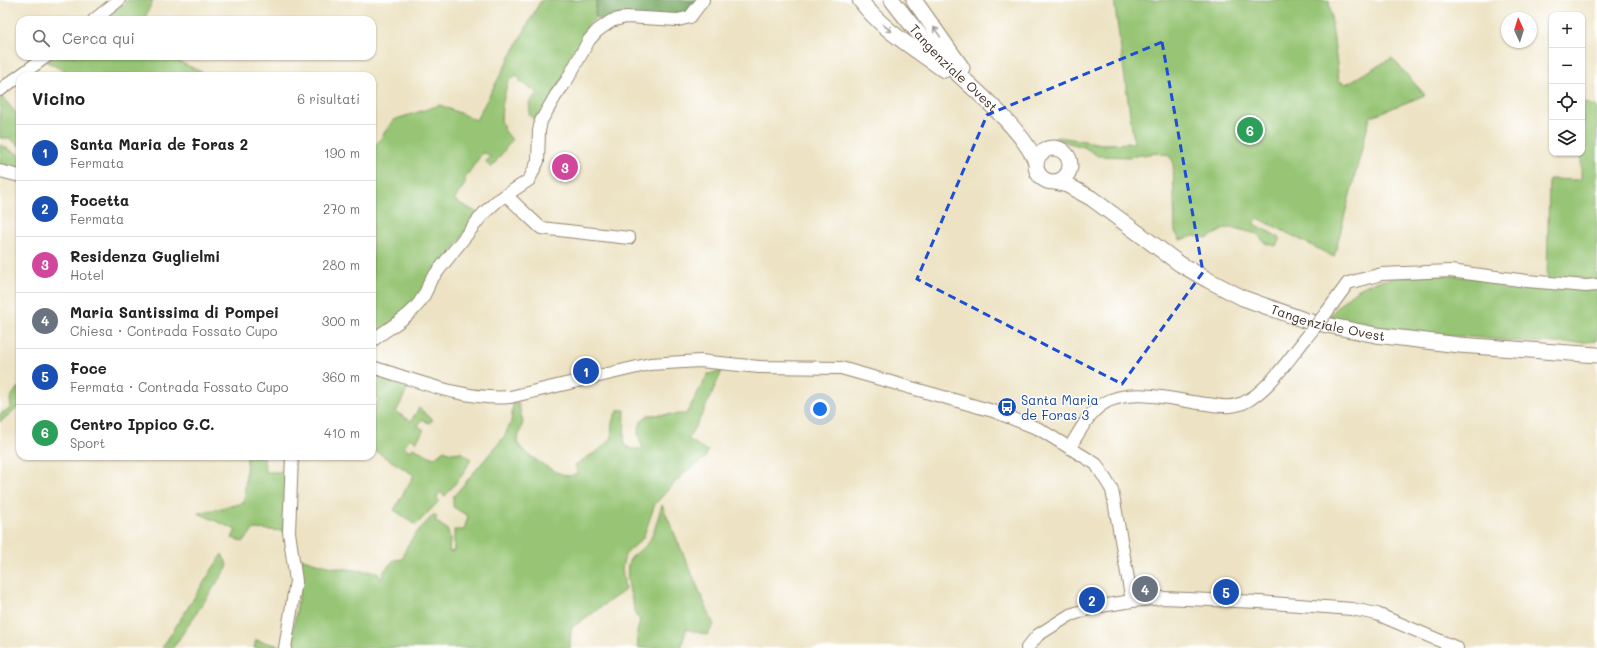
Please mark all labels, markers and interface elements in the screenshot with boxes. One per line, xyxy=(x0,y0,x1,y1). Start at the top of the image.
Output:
north arrow xyxy=(1501,12,1537,48)
map controls xyxy=(1549,12,1585,156)
button: + xyxy=(1549,12,1585,48)
search box xyxy=(16,16,376,60)
street label: Tangenziale Ovest xyxy=(906,20,1002,115)
one-way arrow xyxy=(881,24,892,33)
icon: search xyxy=(30,27,52,49)
one-way arrow xyxy=(933,27,941,38)
text: Cerca qui xyxy=(62,28,135,48)
button: − xyxy=(1549,48,1585,84)
button: locate xyxy=(1549,84,1585,120)
text: Vicino xyxy=(32,87,85,109)
text: 6 risultati xyxy=(297,90,360,107)
pin: 6 xyxy=(1237,115,1263,145)
button: layers xyxy=(1549,120,1585,156)
text: Santa Maria de Foras 2 xyxy=(70,134,248,154)
text: 1 xyxy=(42,144,48,161)
text: 190 m xyxy=(324,144,360,161)
pin: 3 xyxy=(552,152,578,182)
text: Fermata xyxy=(70,154,124,171)
text: Focetta xyxy=(70,190,129,210)
text: 2 xyxy=(41,200,49,217)
text: 270 m xyxy=(323,200,360,217)
text: Fermata xyxy=(70,210,124,227)
text: Residenza Guglielmi xyxy=(70,246,220,266)
text: 3 xyxy=(41,256,49,273)
text: 280 m xyxy=(322,256,360,273)
text: Hotel xyxy=(70,266,104,283)
street label: Tangenziale Ovest xyxy=(1269,300,1387,344)
text: Maria Santissima di Pompei xyxy=(70,302,279,322)
text: 4 xyxy=(41,312,49,329)
text: 300 m xyxy=(322,312,360,329)
text: Chiesa · Contrada Fossato Cupo xyxy=(70,322,278,339)
pin: 1 xyxy=(573,356,599,386)
text: Foce xyxy=(70,358,107,378)
text: 5 xyxy=(41,368,49,385)
text: 360 m xyxy=(322,368,360,385)
text: Fermata · Contrada Fossato Cupo xyxy=(70,378,289,395)
place label: Santa Maria de Foras 3 xyxy=(1021,391,1099,423)
bus stop icon: Santa Maria de Foras 3 xyxy=(996,396,1018,418)
your location xyxy=(810,399,830,419)
text: Centro Ippico G.C. xyxy=(70,414,215,434)
text: 6 xyxy=(41,424,49,441)
text: 410 m xyxy=(324,424,360,441)
text: Sport xyxy=(70,434,105,451)
pin: 4 xyxy=(1132,574,1158,604)
pin: 5 xyxy=(1213,577,1239,607)
pin: 2 xyxy=(1079,585,1105,615)

